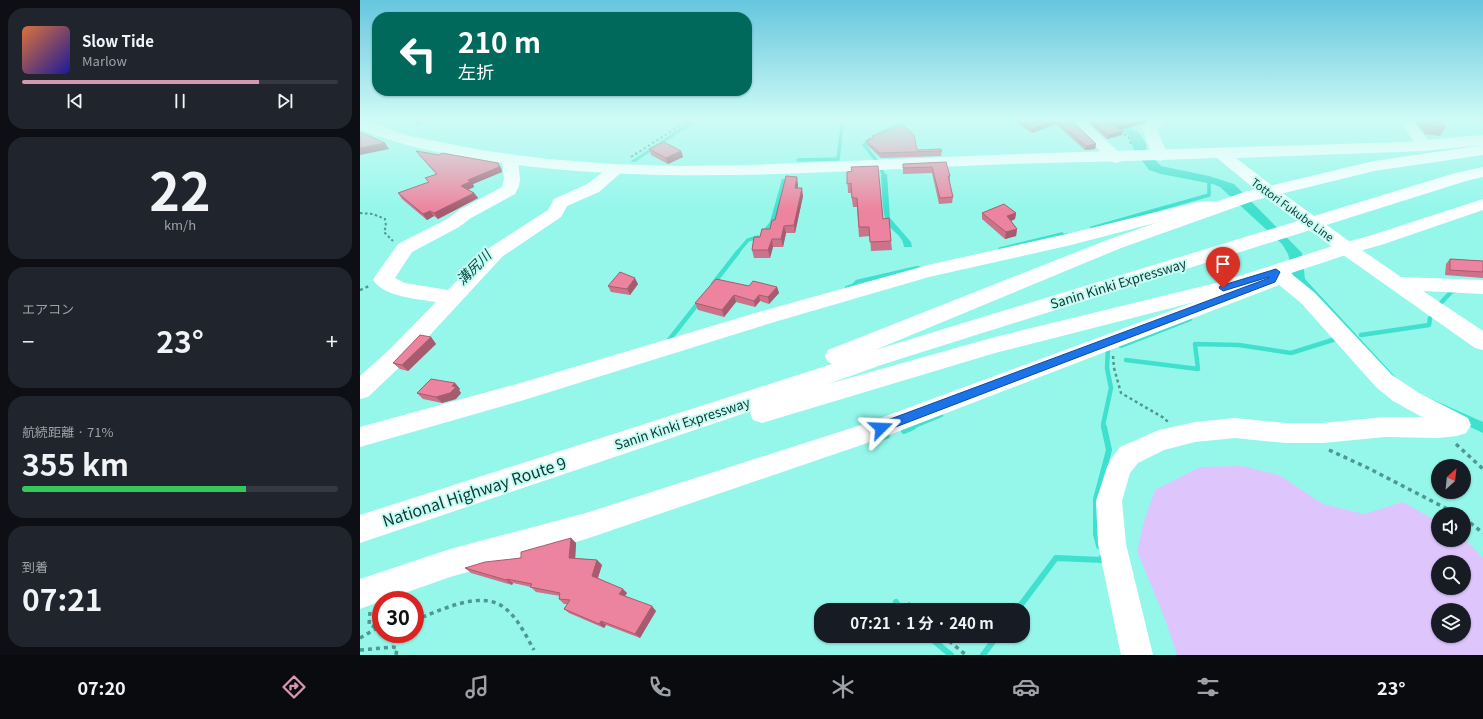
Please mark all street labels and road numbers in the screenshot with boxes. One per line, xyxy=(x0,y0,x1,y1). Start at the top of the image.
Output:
street label: Tottori Fukube Line xyxy=(1248,174,1338,244)
street label: Sanin Kinki Expressway xyxy=(1048,253,1189,313)
street label: Sanin Kinki Expressway xyxy=(612,392,752,454)
street label: National Highway Route 9 xyxy=(379,450,569,532)

